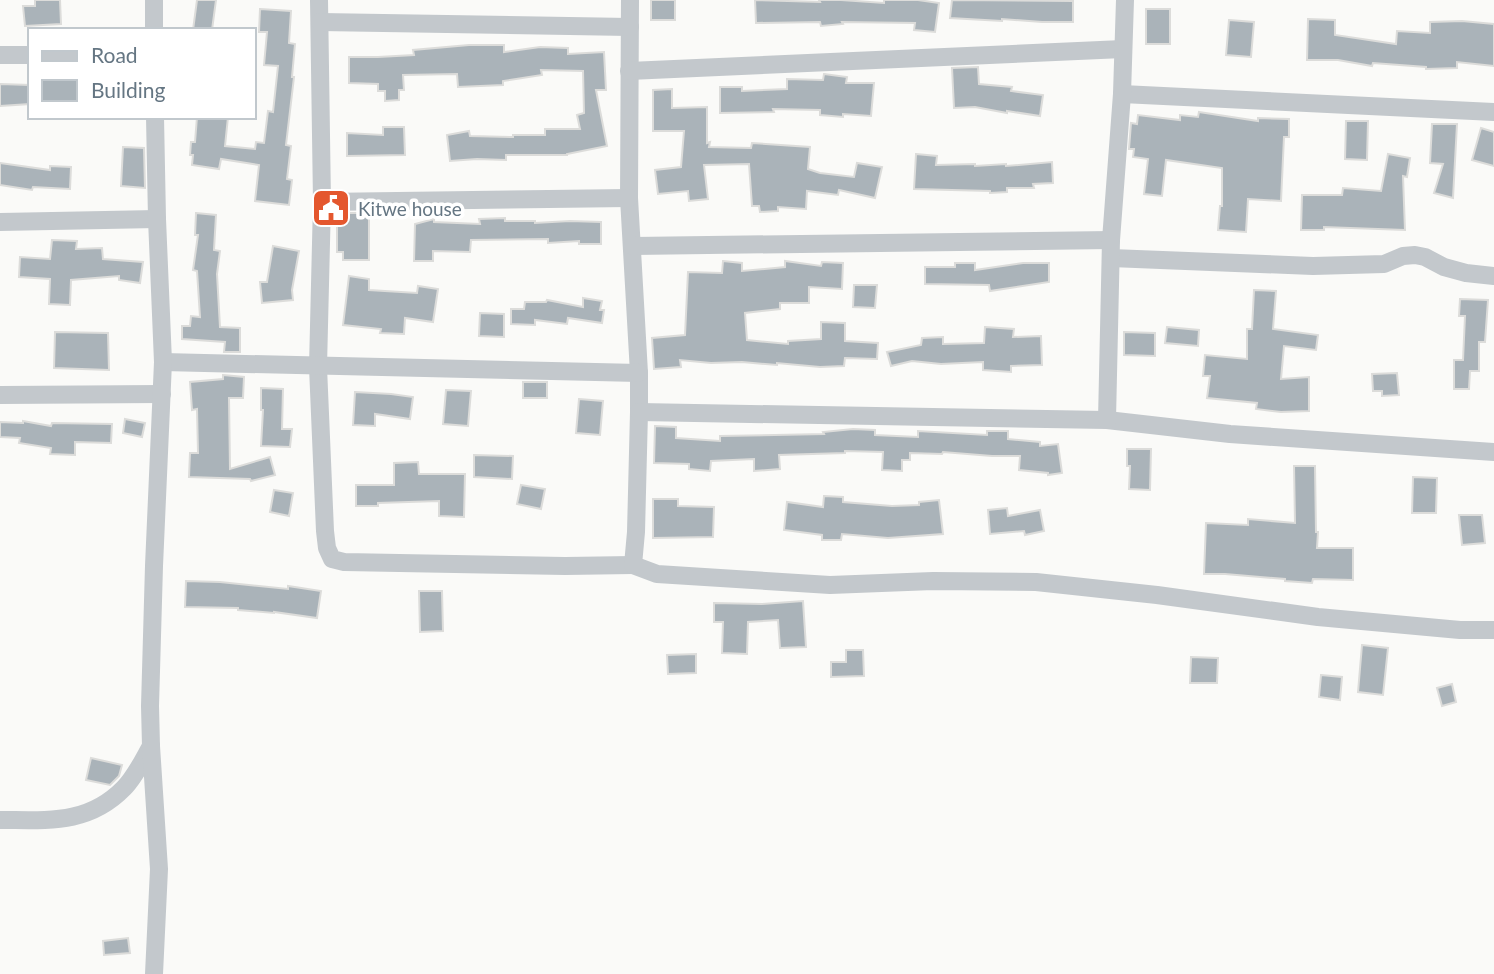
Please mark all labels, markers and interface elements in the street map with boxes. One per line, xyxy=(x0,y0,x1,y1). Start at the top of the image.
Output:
legend xyxy=(28,28,256,119)
text: Road xyxy=(91,42,138,67)
text: Building xyxy=(91,77,166,102)
public building icon: Kitwe house xyxy=(310,187,352,229)
place label: Kitwe house xyxy=(358,197,462,220)

